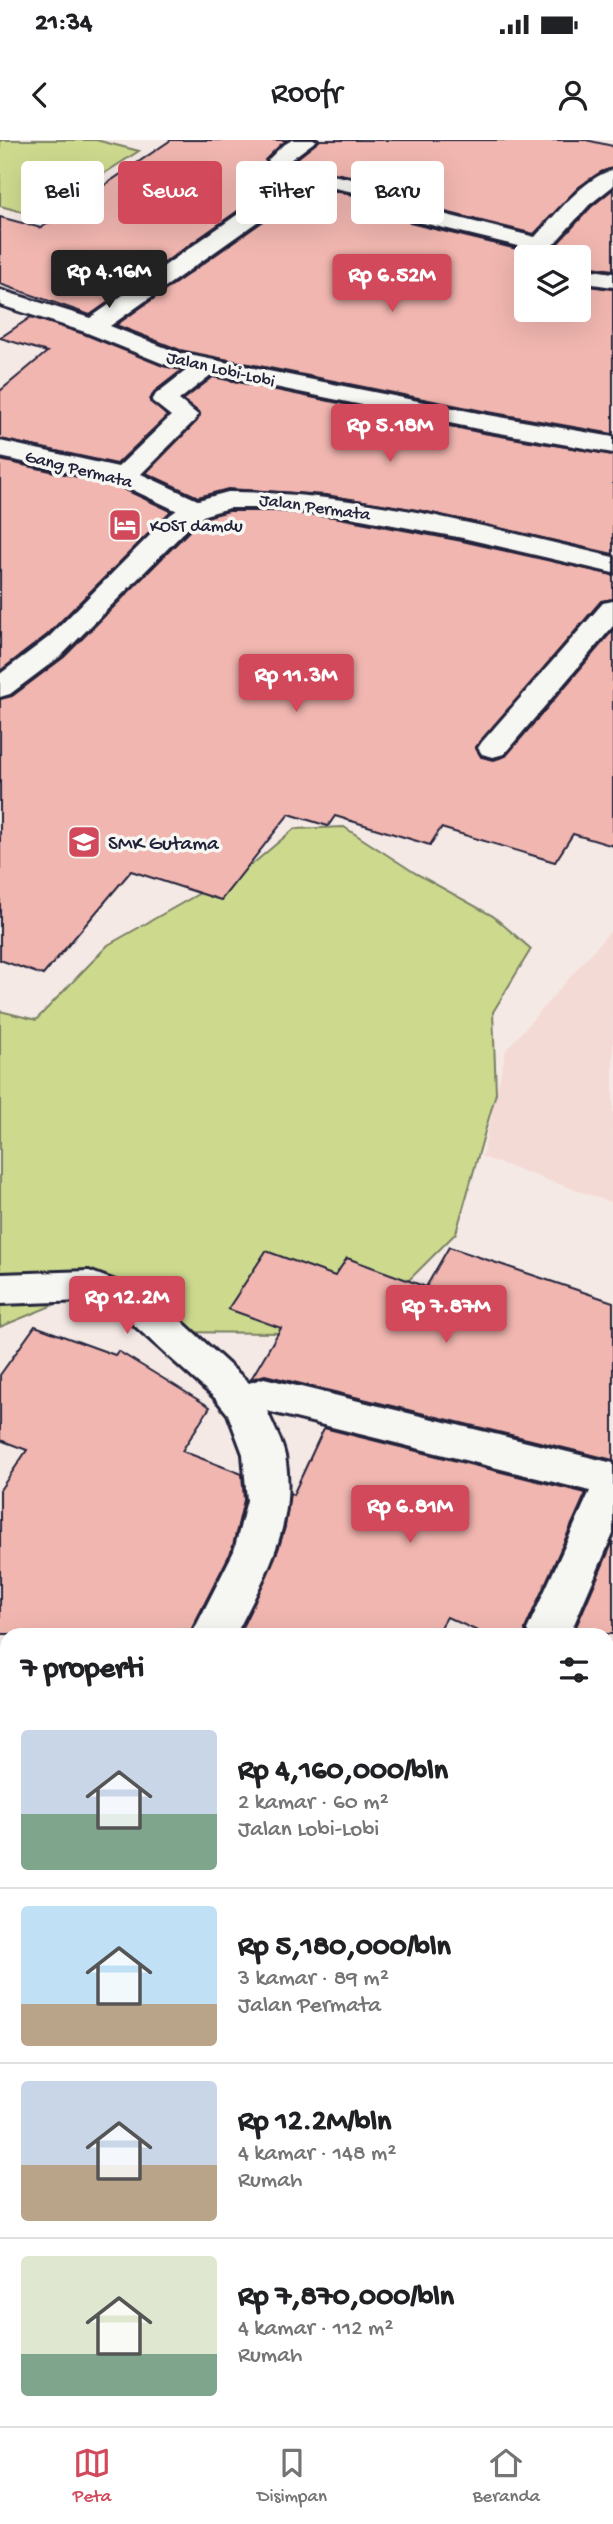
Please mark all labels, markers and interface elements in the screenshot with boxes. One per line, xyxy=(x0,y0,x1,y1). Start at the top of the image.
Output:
text: 21:34 xyxy=(35,9,92,40)
icon: back xyxy=(21,76,59,114)
text: Roofr xyxy=(271,76,342,114)
icon: person xyxy=(554,76,592,114)
chip: Beli xyxy=(21,161,104,224)
chip: Sewa xyxy=(118,161,222,224)
chip: Filter xyxy=(236,161,337,224)
chip: Baru xyxy=(351,161,444,224)
map controls xyxy=(514,245,591,322)
button: layers xyxy=(514,245,591,322)
pin: Rp 4.16M xyxy=(37,250,181,310)
pin: Rp 6.52M xyxy=(320,254,464,314)
text: Rp 4.16M xyxy=(67,259,151,286)
text: Rp 6.52M xyxy=(348,263,436,290)
street label: Jalan Lobi-Lobi xyxy=(164,348,277,393)
pin: Rp 5.18M xyxy=(318,404,462,464)
text: Rp 5.18M xyxy=(347,413,433,440)
street label: Gang Permata xyxy=(22,447,135,494)
street label: Jalan Permata xyxy=(258,490,373,527)
hotel icon: KOST damdu xyxy=(106,506,144,544)
place label: KOST damdu xyxy=(150,517,243,538)
pin: Rp 11.3M xyxy=(224,654,368,714)
text: Rp 11.3M xyxy=(255,663,337,690)
school or university icon: SMK Gutama xyxy=(65,823,103,861)
place label: SMK Gutama xyxy=(108,833,220,858)
pin: Rp 12.2M xyxy=(55,1276,199,1336)
text: Rp 12.2M xyxy=(85,1285,169,1312)
pin: Rp 7.87M xyxy=(374,1286,518,1345)
text: Rp 7.87M xyxy=(402,1294,490,1321)
pin: Rp 6.81M xyxy=(338,1486,482,1545)
text: Rp 6.81M xyxy=(367,1494,453,1521)
icon: filters xyxy=(555,1651,593,1689)
text: 7 properti xyxy=(21,1653,144,1688)
text: Rp 4,160,000/bln xyxy=(238,1755,448,1790)
icon: home xyxy=(77,1758,161,1842)
text: 2 kamar · 60 m² xyxy=(238,1790,389,1817)
text: Jalan Lobi-Lobi xyxy=(238,1817,379,1844)
text: Rp 5,180,000/bln xyxy=(238,1931,451,1966)
icon: home xyxy=(77,1934,161,2018)
text: 3 kamar · 89 m² xyxy=(238,1966,389,1993)
text: Jalan Permata xyxy=(238,1993,381,2020)
text: Rp 12.2M/bln xyxy=(238,2106,391,2141)
icon: home xyxy=(77,2109,161,2193)
text: 4 kamar · 148 m² xyxy=(238,2141,396,2168)
text: Rumah xyxy=(238,2168,302,2195)
text: Rp 7,870,000/bln xyxy=(238,2281,454,2316)
icon: home xyxy=(77,2284,161,2368)
text: 4 kamar · 112 m² xyxy=(238,2316,393,2343)
text: Rumah xyxy=(238,2343,302,2370)
tab: Peta xyxy=(73,2444,111,2509)
tab: Disimpan xyxy=(257,2444,327,2509)
tab: Beranda xyxy=(473,2444,540,2509)

